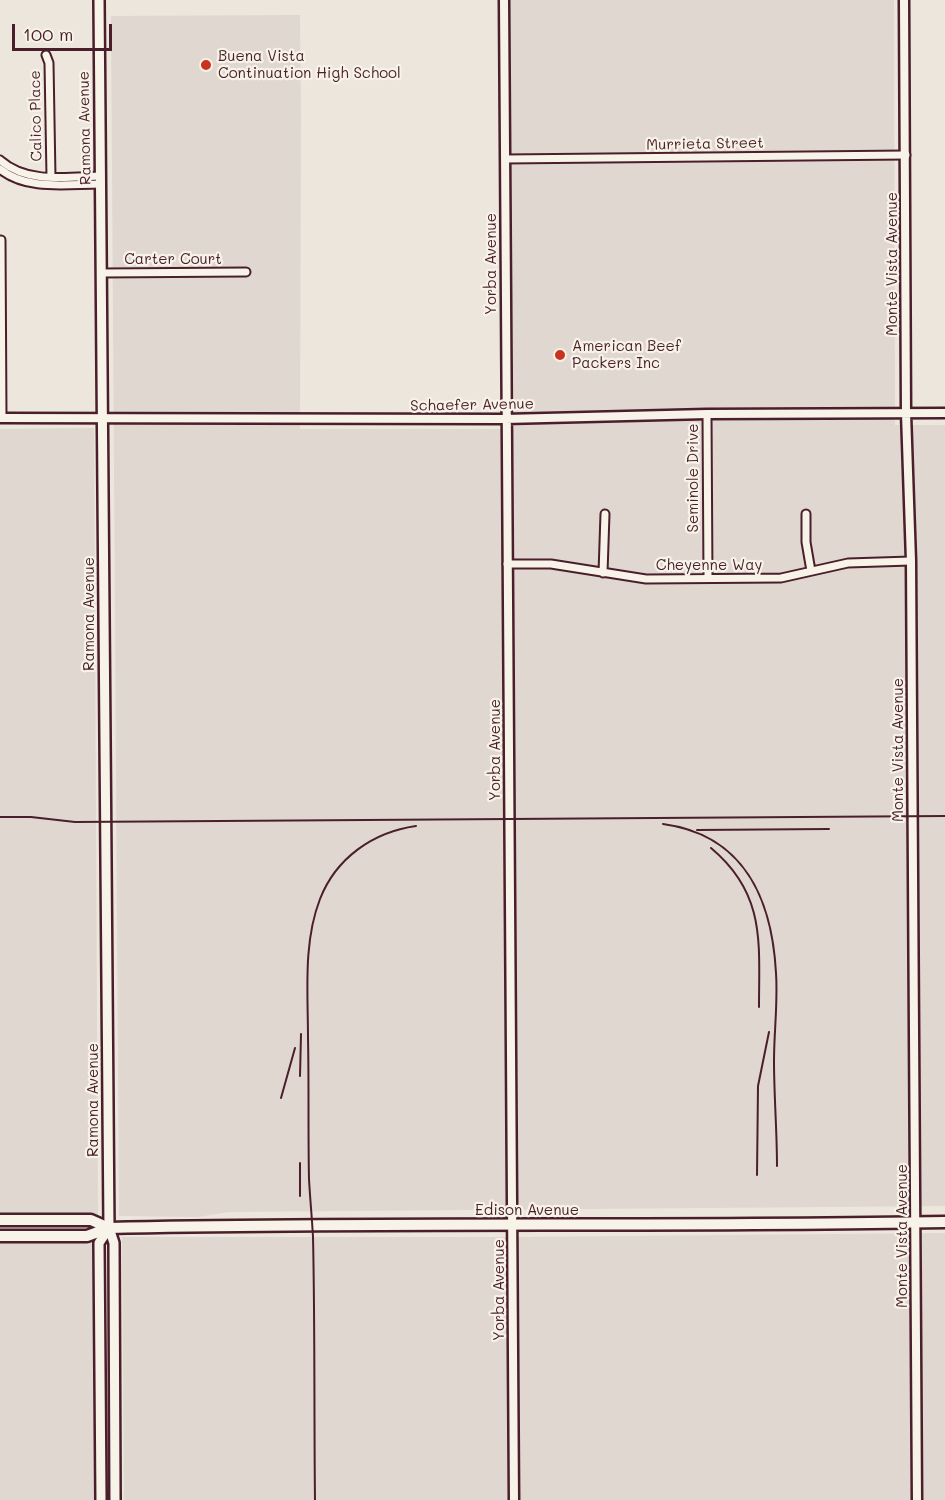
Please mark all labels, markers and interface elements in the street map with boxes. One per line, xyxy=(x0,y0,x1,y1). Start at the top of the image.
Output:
scale bar xyxy=(15,12,116,50)
text: 100 m xyxy=(23,22,73,46)
place label: Buena Vista Continuation High School xyxy=(218,47,401,82)
marker: Buena Vista Continuation High School xyxy=(199,58,213,72)
street label: Calico Place xyxy=(26,70,46,162)
street label: Ramona Avenue xyxy=(75,71,95,185)
street label: Murrieta Street xyxy=(646,134,764,154)
street label: Monte Vista Avenue xyxy=(883,192,901,336)
street label: Yorba Avenue xyxy=(482,213,500,315)
street label: Carter Court xyxy=(124,250,222,268)
place label: American Beef Packers Inc xyxy=(572,337,681,372)
marker: American Beef Packers Inc xyxy=(553,348,567,362)
street label: Schaefer Avenue xyxy=(410,395,534,415)
street label: Seminole Drive xyxy=(684,424,702,532)
street label: Cheyenne Way xyxy=(656,556,762,574)
street label: Ramona Avenue xyxy=(80,557,98,671)
street label: Monte Vista Avenue xyxy=(889,678,907,822)
street label: Yorba Avenue xyxy=(486,699,504,801)
street label: Ramona Avenue xyxy=(84,1043,102,1157)
street label: Monte Vista Avenue xyxy=(893,1164,911,1308)
street label: Edison Avenue xyxy=(475,1201,579,1219)
street label: Yorba Avenue xyxy=(490,1239,508,1341)

